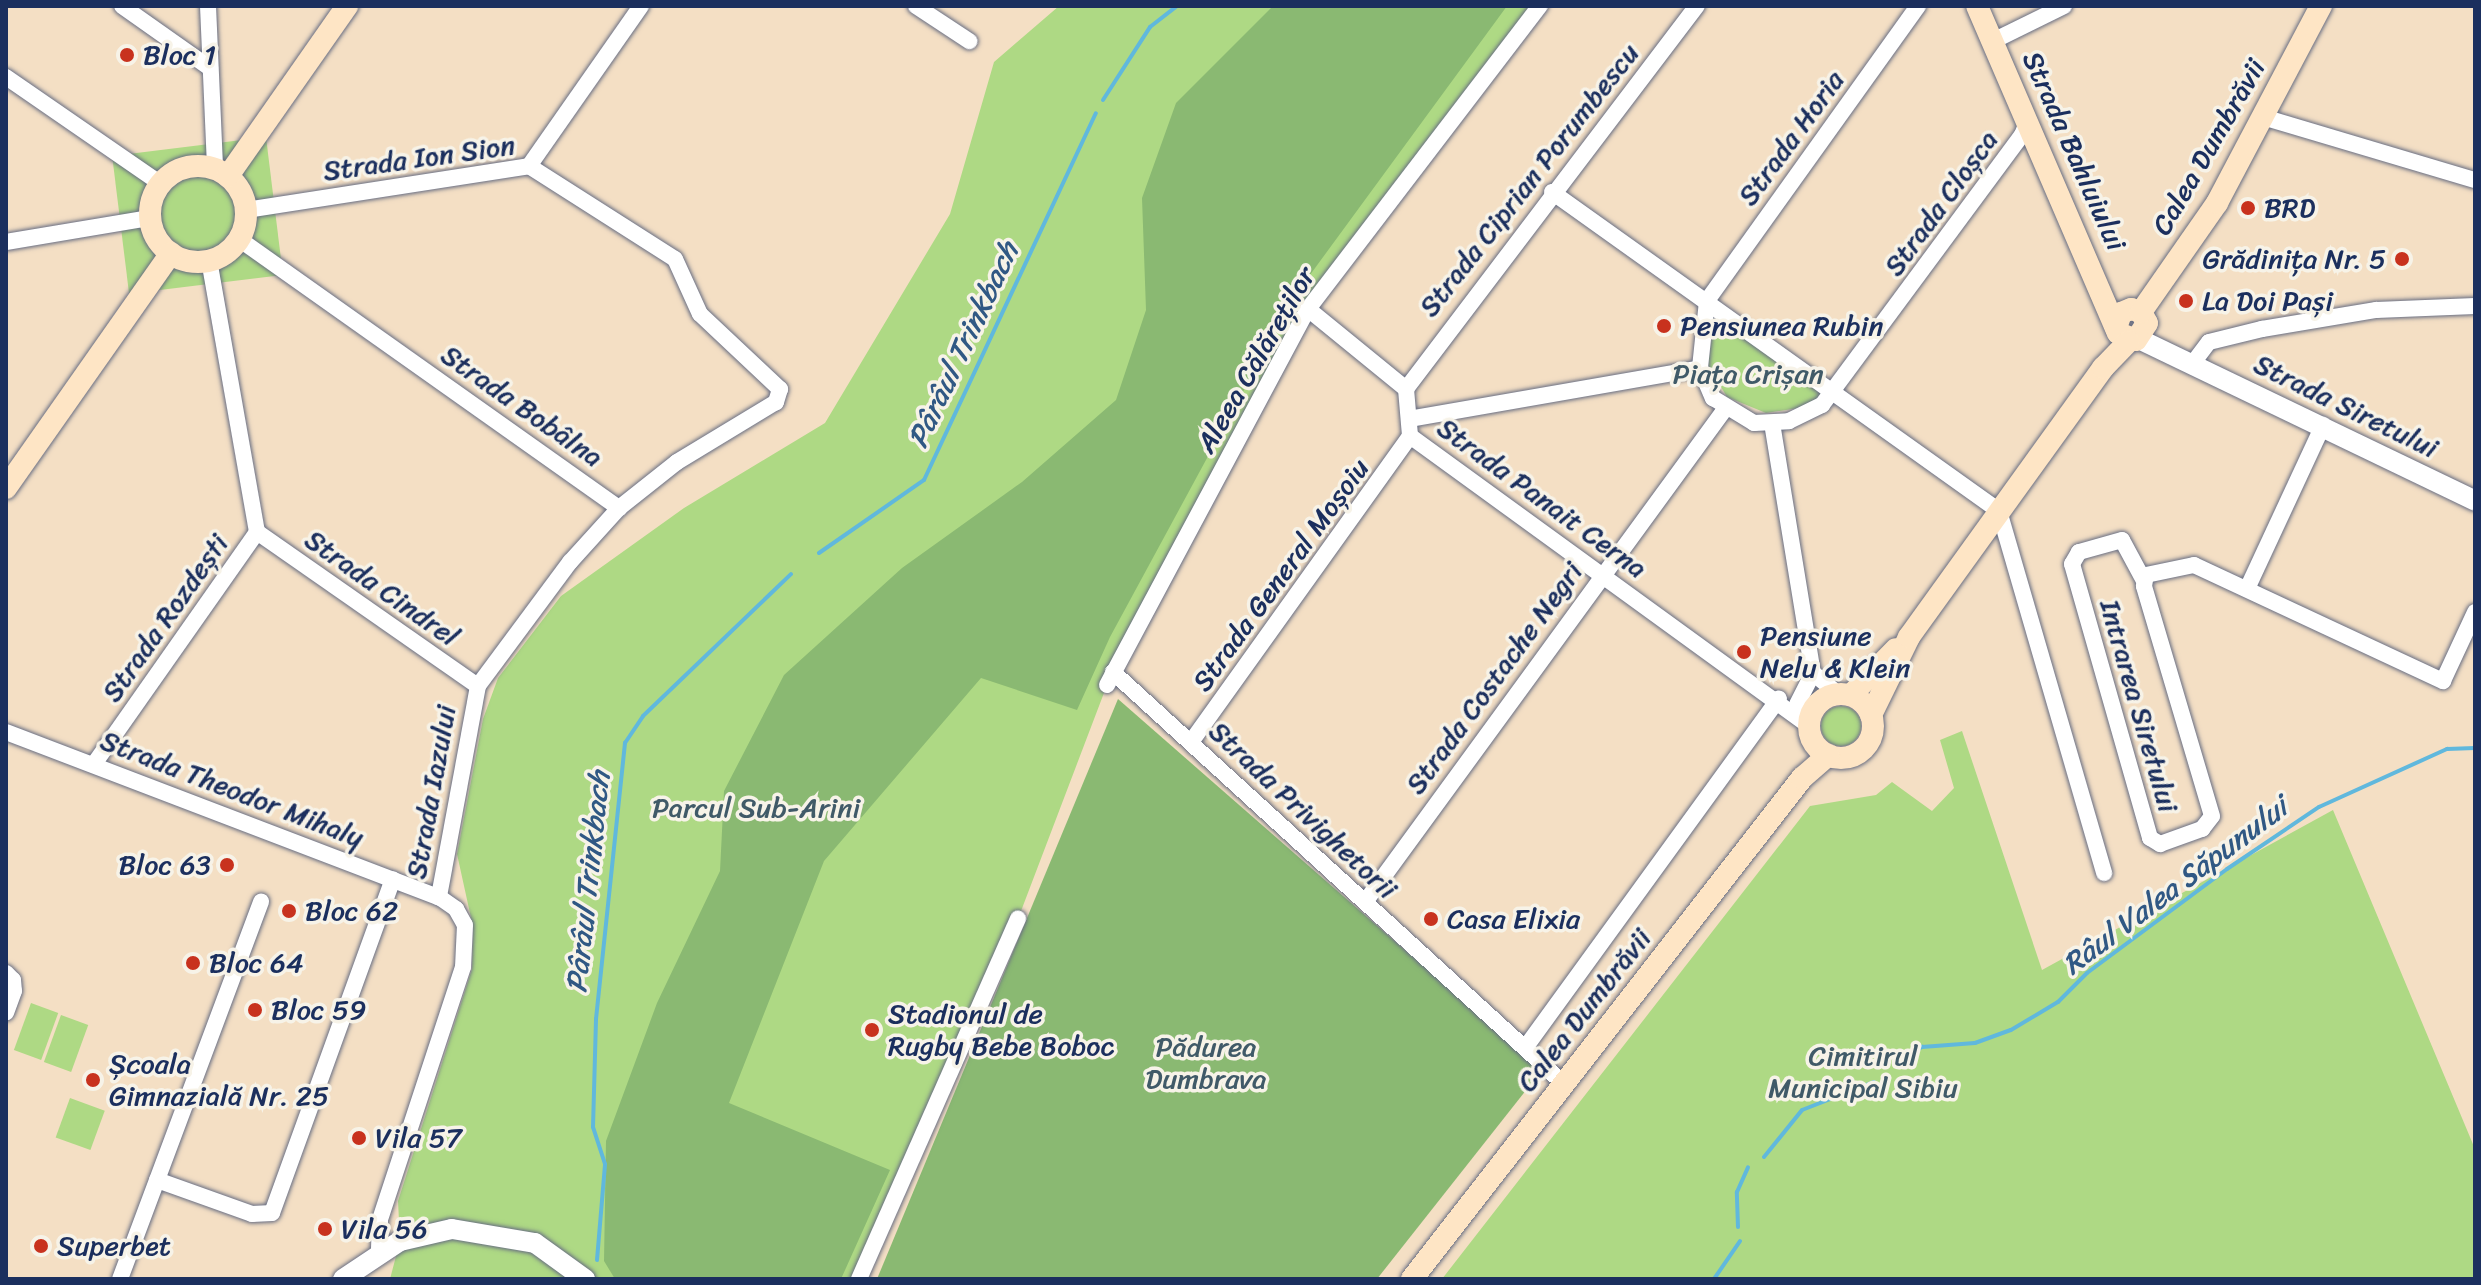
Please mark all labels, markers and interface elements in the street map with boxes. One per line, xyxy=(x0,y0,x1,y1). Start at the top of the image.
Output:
street label: Strada Ciprian Porumbescu xyxy=(1412,37,1646,323)
place label: Bloc 1 xyxy=(143,38,216,72)
marker: Bloc 1 xyxy=(118,46,136,64)
street label: Strada Bahluiului xyxy=(2015,46,2133,256)
street label: Calea Dumbrăvii xyxy=(2145,53,2273,241)
street label: Strada Horia xyxy=(1731,64,1851,212)
street label: Strada Cloșca xyxy=(1877,124,2005,282)
street label: Strada Ion Sion xyxy=(321,128,517,188)
place label: BRD xyxy=(2264,191,2315,225)
marker: BRD xyxy=(2239,199,2257,217)
water label: Pârâul Trinkbach xyxy=(900,237,1026,453)
place label: Grădinița Nr. 5 xyxy=(2203,242,2386,276)
marker: Grădinița Nr. 5 xyxy=(2393,250,2411,268)
street label: Aleea Călăreților xyxy=(1189,261,1323,459)
place label: La Doi Pași xyxy=(2202,284,2334,318)
marker: La Doi Pași xyxy=(2177,292,2195,310)
place label: Pensiunea Rubin xyxy=(1680,309,1883,343)
marker: Pensiunea Rubin xyxy=(1655,317,1673,335)
street label: Strada Bobâlna xyxy=(435,338,609,474)
street label: Strada Siretului xyxy=(2248,347,2444,465)
park label: Piața Crișan xyxy=(1672,357,1824,391)
street label: Strada Panait Cerna xyxy=(1430,411,1654,585)
street label: Strada General Moșoiu xyxy=(1185,452,1377,698)
street label: Strada Cindrel xyxy=(298,523,466,653)
street label: Strada Rozdești xyxy=(95,528,235,708)
street label: Strada Costache Negri xyxy=(1398,555,1590,801)
street label: Intrarea Siretului xyxy=(2092,595,2186,817)
place label: Pensiune Nelu & Klein xyxy=(1760,619,1911,685)
marker: Pensiune Nelu & Klein xyxy=(1735,643,1753,661)
street label: Strada Iazului xyxy=(399,703,463,881)
street label: Strada Privighetorii xyxy=(1202,714,1404,906)
street label: Strada Theodor Mihaly xyxy=(96,723,368,855)
water label: Pârâul Trinkbach xyxy=(558,770,618,994)
water label: Râul Valea Săpunului xyxy=(2055,789,2295,983)
park label: Parcul Sub-Arini xyxy=(652,791,860,825)
place label: Bloc 63 xyxy=(119,848,211,882)
marker: Bloc 63 xyxy=(218,856,236,874)
place label: Bloc 62 xyxy=(305,894,398,928)
marker: Bloc 62 xyxy=(280,902,298,920)
place label: Casa Elixia xyxy=(1447,902,1580,936)
marker: Casa Elixia xyxy=(1422,910,1440,928)
street label: Calea Dumbrăvii xyxy=(1510,922,1658,1098)
place label: Bloc 64 xyxy=(209,946,304,980)
marker: Bloc 64 xyxy=(184,954,202,972)
place label: Bloc 59 xyxy=(271,993,366,1027)
place label: Stadionul de Rugby Bebe Boboc xyxy=(888,997,1115,1063)
marker: Bloc 59 xyxy=(246,1001,264,1019)
marker: Stadionul de Rugby Bebe Boboc xyxy=(863,1021,881,1039)
park label: Pădurea Dumbrava xyxy=(1146,1030,1266,1096)
park label: Cimitirul Municipal Sibiu xyxy=(1768,1039,1958,1105)
place label: Școala Gimnazială Nr. 25 xyxy=(109,1047,327,1113)
marker: Școala Gimnazială Nr. 25 xyxy=(84,1071,102,1089)
place label: Vila 57 xyxy=(375,1121,462,1155)
marker: Vila 57 xyxy=(350,1129,368,1147)
place label: Vila 56 xyxy=(341,1212,428,1246)
marker: Vila 56 xyxy=(316,1220,334,1238)
place label: Superbet xyxy=(57,1229,171,1263)
marker: Superbet xyxy=(32,1237,50,1255)

